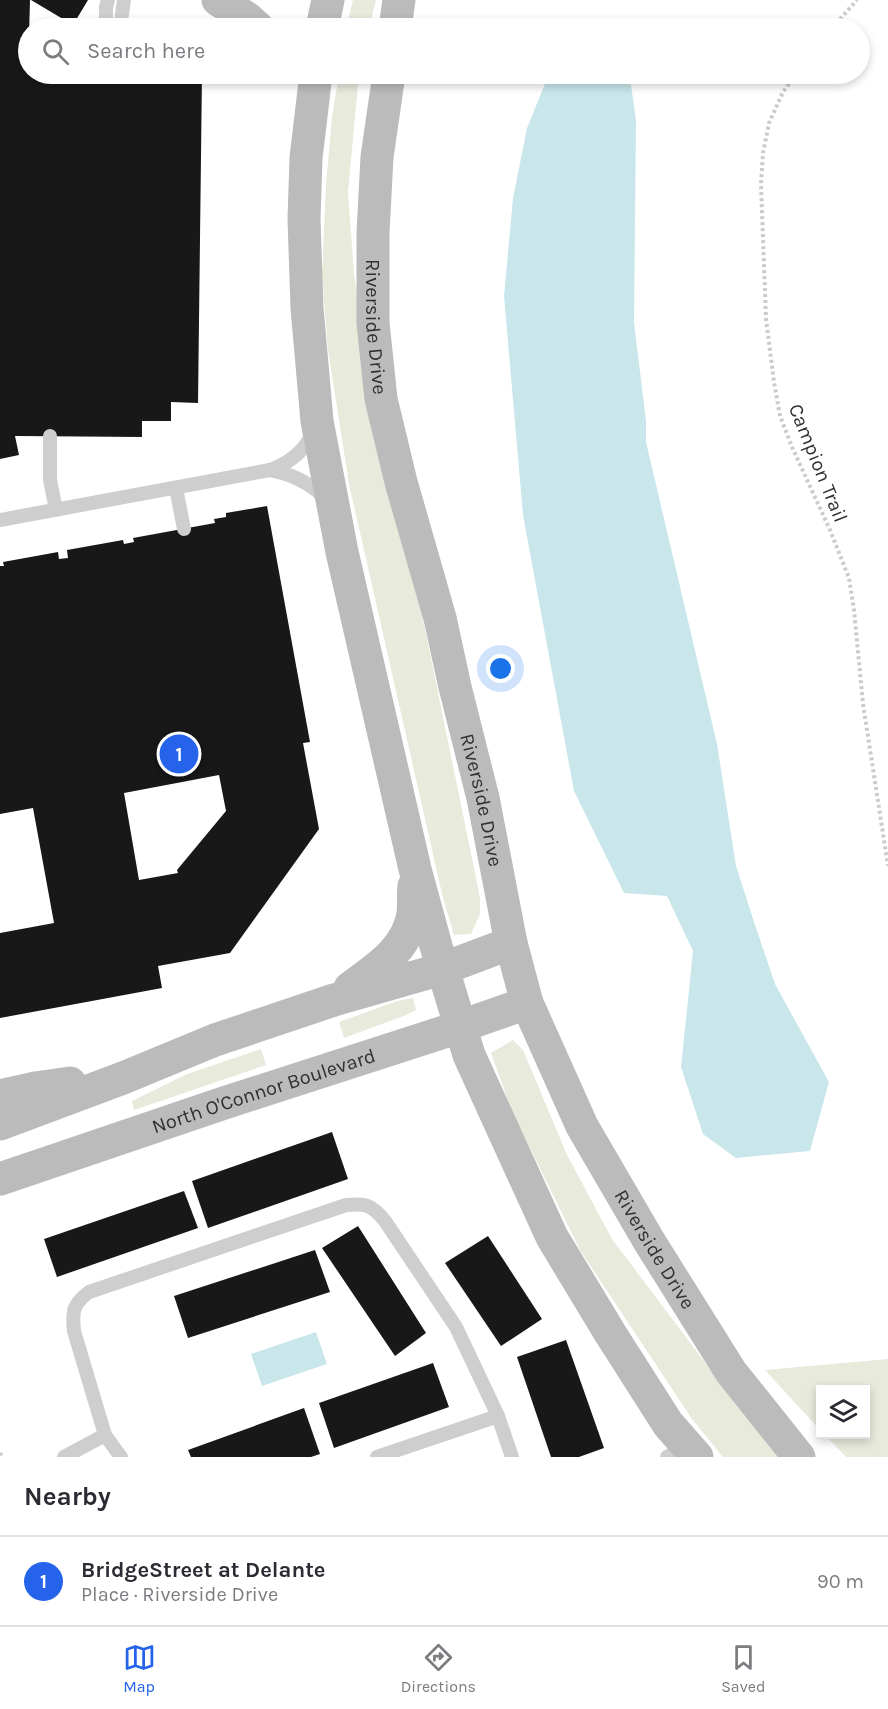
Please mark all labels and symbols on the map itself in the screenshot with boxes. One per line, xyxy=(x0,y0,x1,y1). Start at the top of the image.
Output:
street label: Riverside Drive xyxy=(361,259,392,396)
street label: Campion Trail xyxy=(784,400,852,526)
your location xyxy=(486,654,515,683)
street label: Riverside Drive xyxy=(456,731,507,869)
pin: 1 xyxy=(160,732,198,777)
street label: North O'Connor Boulevard xyxy=(149,1043,378,1138)
street label: Riverside Drive xyxy=(610,1185,700,1313)

